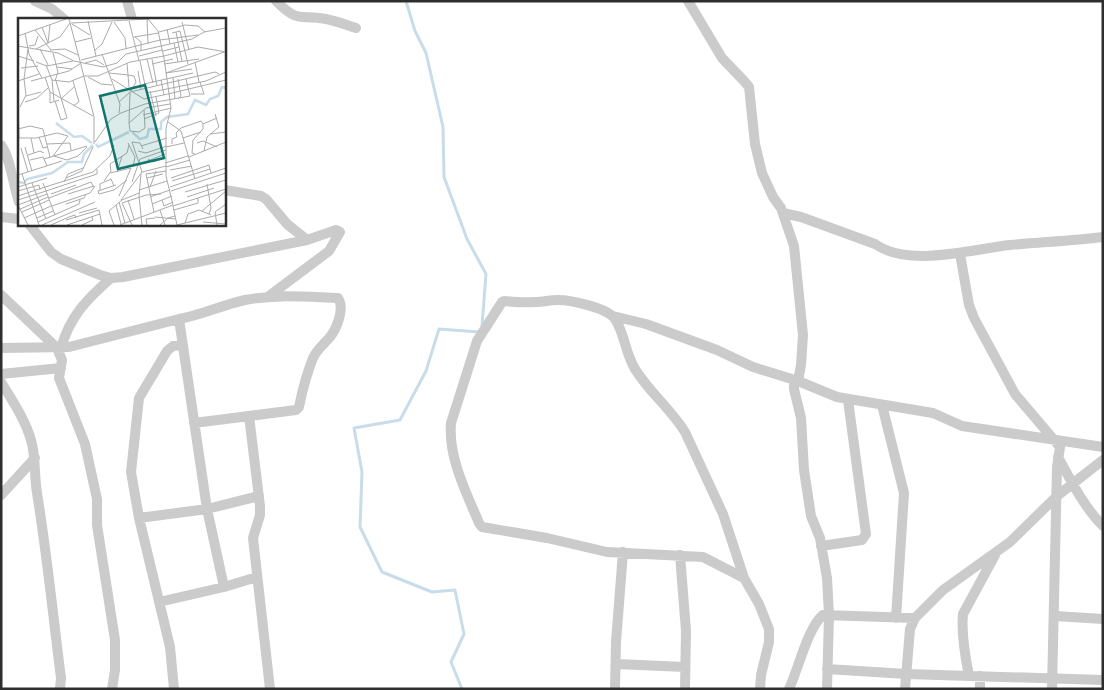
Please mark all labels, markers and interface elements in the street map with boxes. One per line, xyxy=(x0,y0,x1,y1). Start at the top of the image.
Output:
inset map xyxy=(18,18,225,225)

